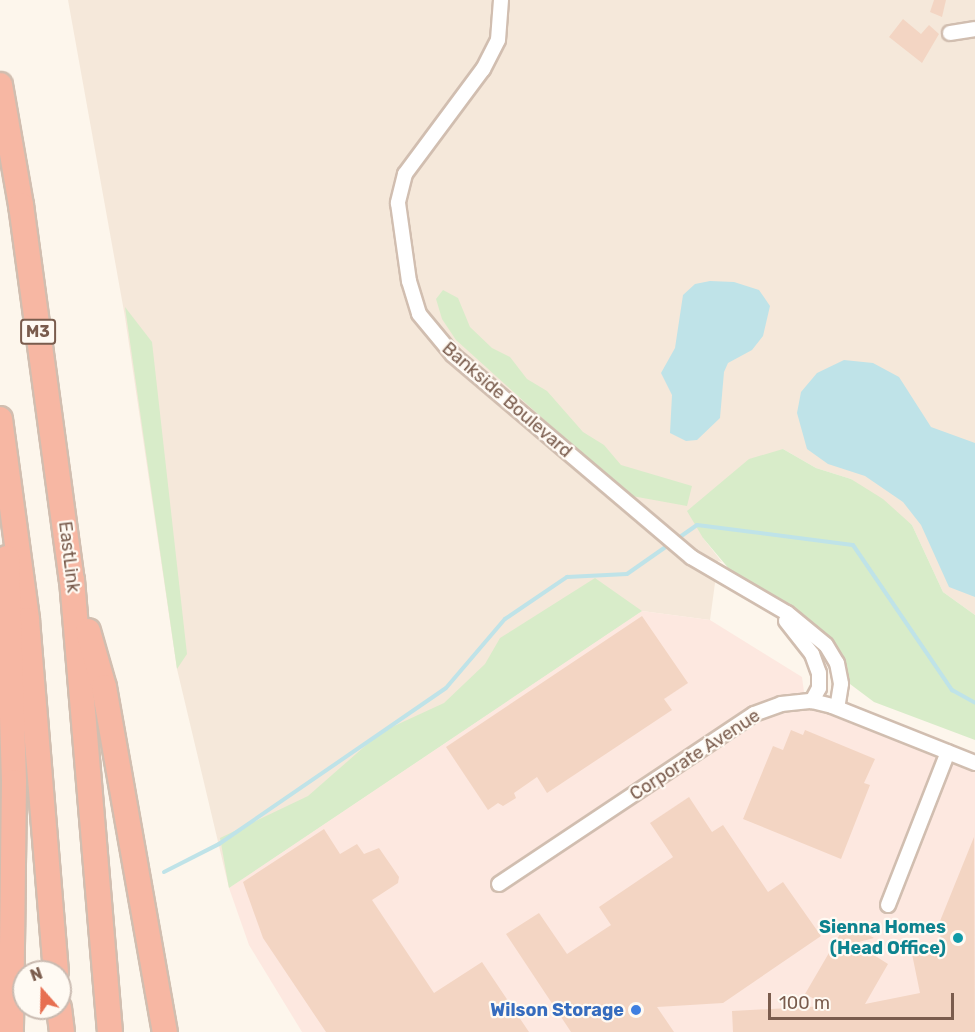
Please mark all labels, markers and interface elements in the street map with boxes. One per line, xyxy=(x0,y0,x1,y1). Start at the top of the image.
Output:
road number: M3 xyxy=(20,319,56,345)
street label: Bankside Boulevard xyxy=(438,338,576,462)
street label: EastLink xyxy=(54,520,84,594)
street label: Corporate Avenue xyxy=(626,705,764,805)
place label: Sienna Homes (Head Office) xyxy=(819,917,946,960)
marker: Sienna Homes (Head Office) xyxy=(951,931,965,945)
north arrow xyxy=(12,960,72,1020)
text: N xyxy=(28,964,45,985)
scale bar xyxy=(771,981,957,1019)
text: 100 m xyxy=(779,992,830,1014)
place label: Wilson Storage xyxy=(490,999,624,1021)
marker: Wilson Storage xyxy=(629,1003,643,1017)

